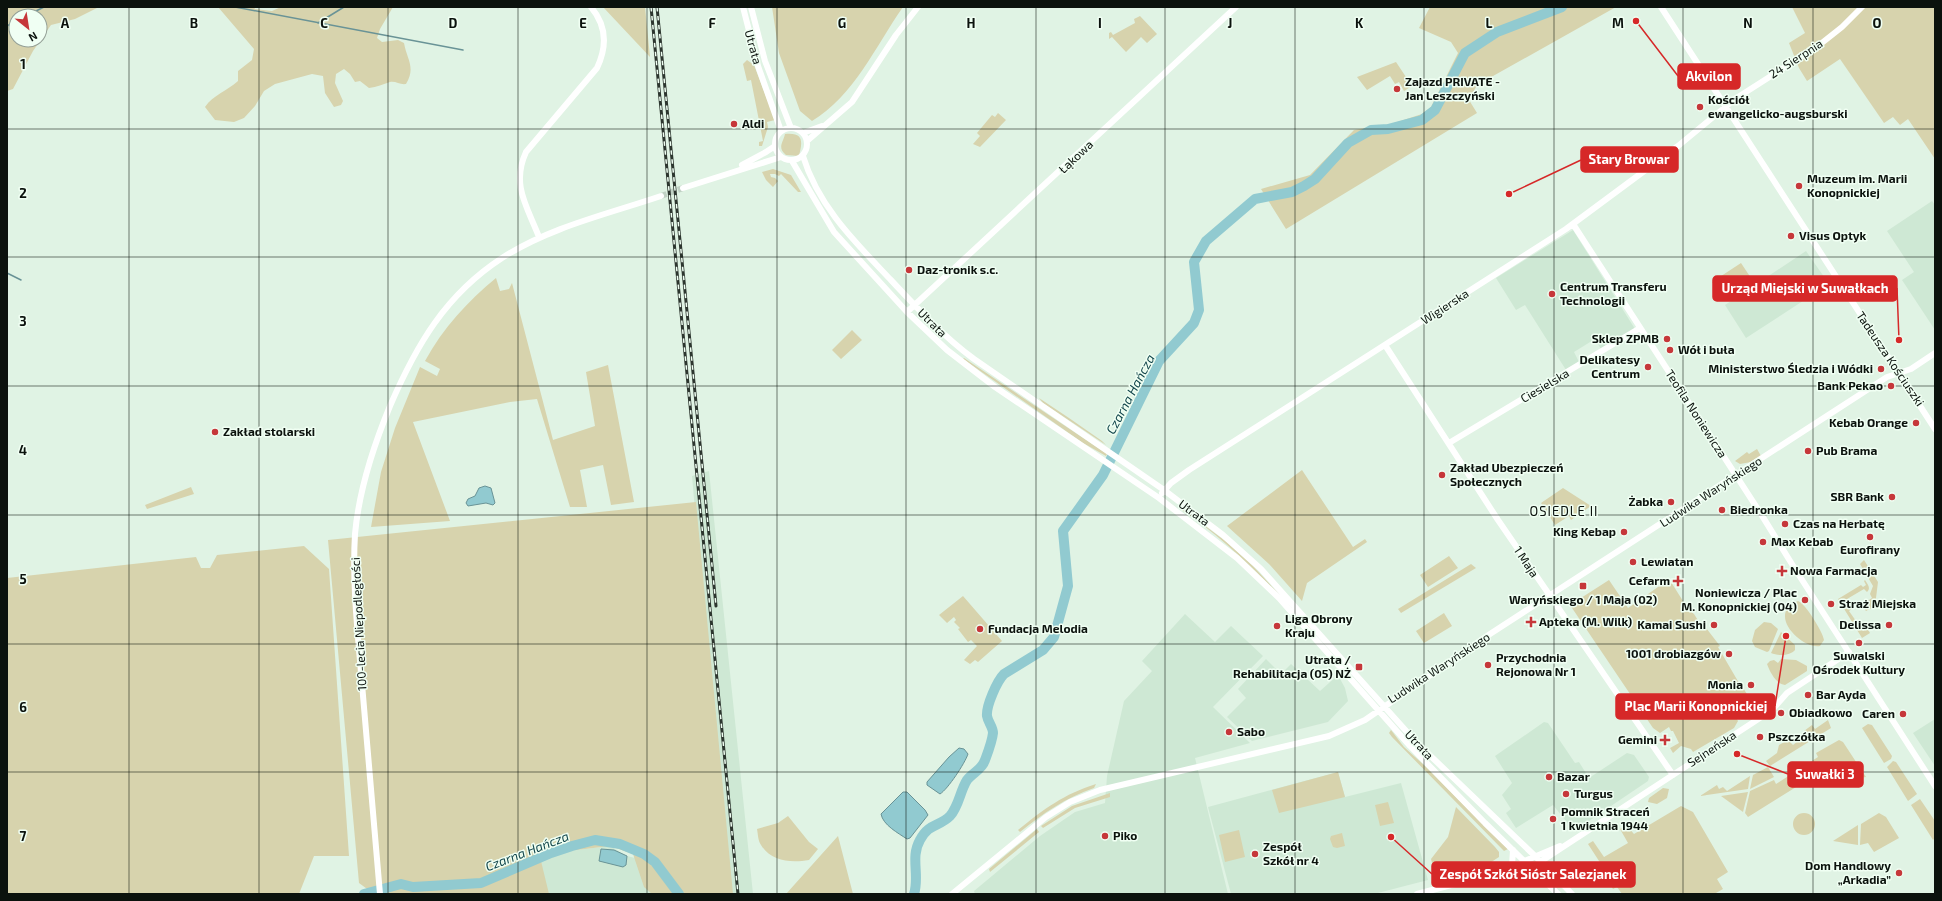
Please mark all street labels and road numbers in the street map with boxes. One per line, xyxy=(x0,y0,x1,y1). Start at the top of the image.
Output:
street label: Utrata xyxy=(743,28,765,66)
street label: 24 Sierpnia xyxy=(1766,36,1825,81)
street label: Łąkowa xyxy=(1055,137,1095,176)
street label: Wigierska xyxy=(1418,286,1471,327)
street label: Utrata xyxy=(915,305,950,340)
street label: Tadeusza Kościuszki xyxy=(1854,309,1928,408)
street label: Ciesielska xyxy=(1518,365,1571,405)
street label: Teofila Noniewicza xyxy=(1663,367,1731,460)
street label: Ludwika Waryńskiego xyxy=(1657,453,1764,529)
street label: Utrata xyxy=(1176,496,1213,528)
street label: 1 Maja xyxy=(1511,543,1542,580)
street label: 100-lecia Niepodległości xyxy=(348,557,368,691)
street label: Ludwika Waryńskiego xyxy=(1385,629,1492,705)
street label: Utrata xyxy=(1403,727,1437,762)
street label: Sejneńska xyxy=(1684,727,1739,770)

